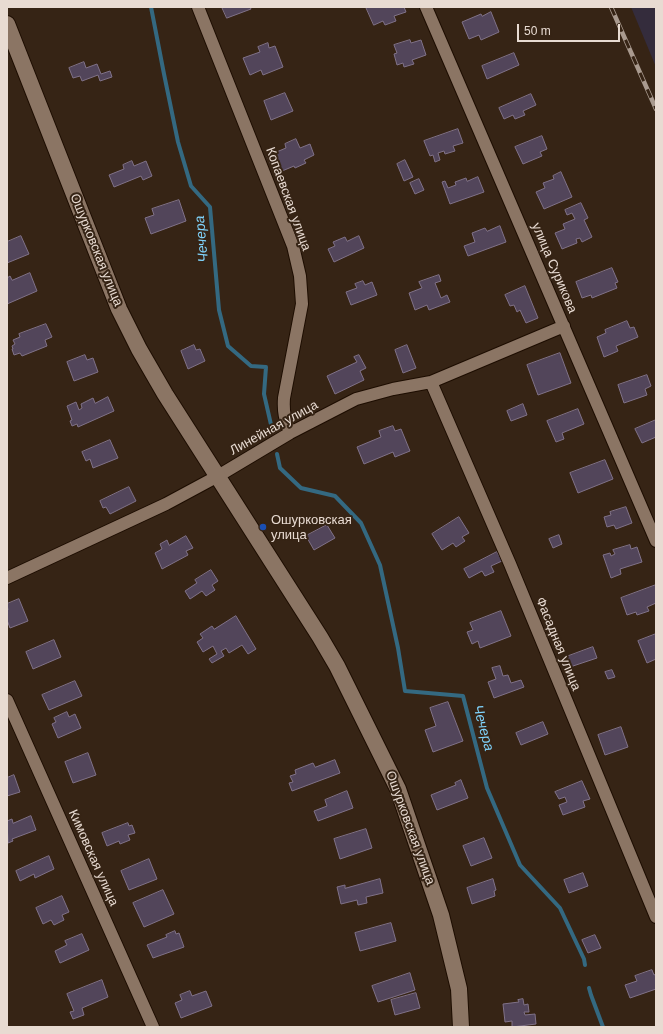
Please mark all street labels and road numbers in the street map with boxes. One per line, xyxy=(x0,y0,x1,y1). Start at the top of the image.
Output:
street label: Копаевская улица xyxy=(262,145,314,253)
street label: Ошурковская улица xyxy=(66,191,126,309)
street label: улица Сурикова xyxy=(528,220,580,316)
street label: Линейная улица xyxy=(227,397,321,459)
street label: Фасадная улица xyxy=(532,595,584,693)
street label: Ошурковская улица xyxy=(382,769,438,887)
street label: Кимовская улица xyxy=(65,807,121,909)

